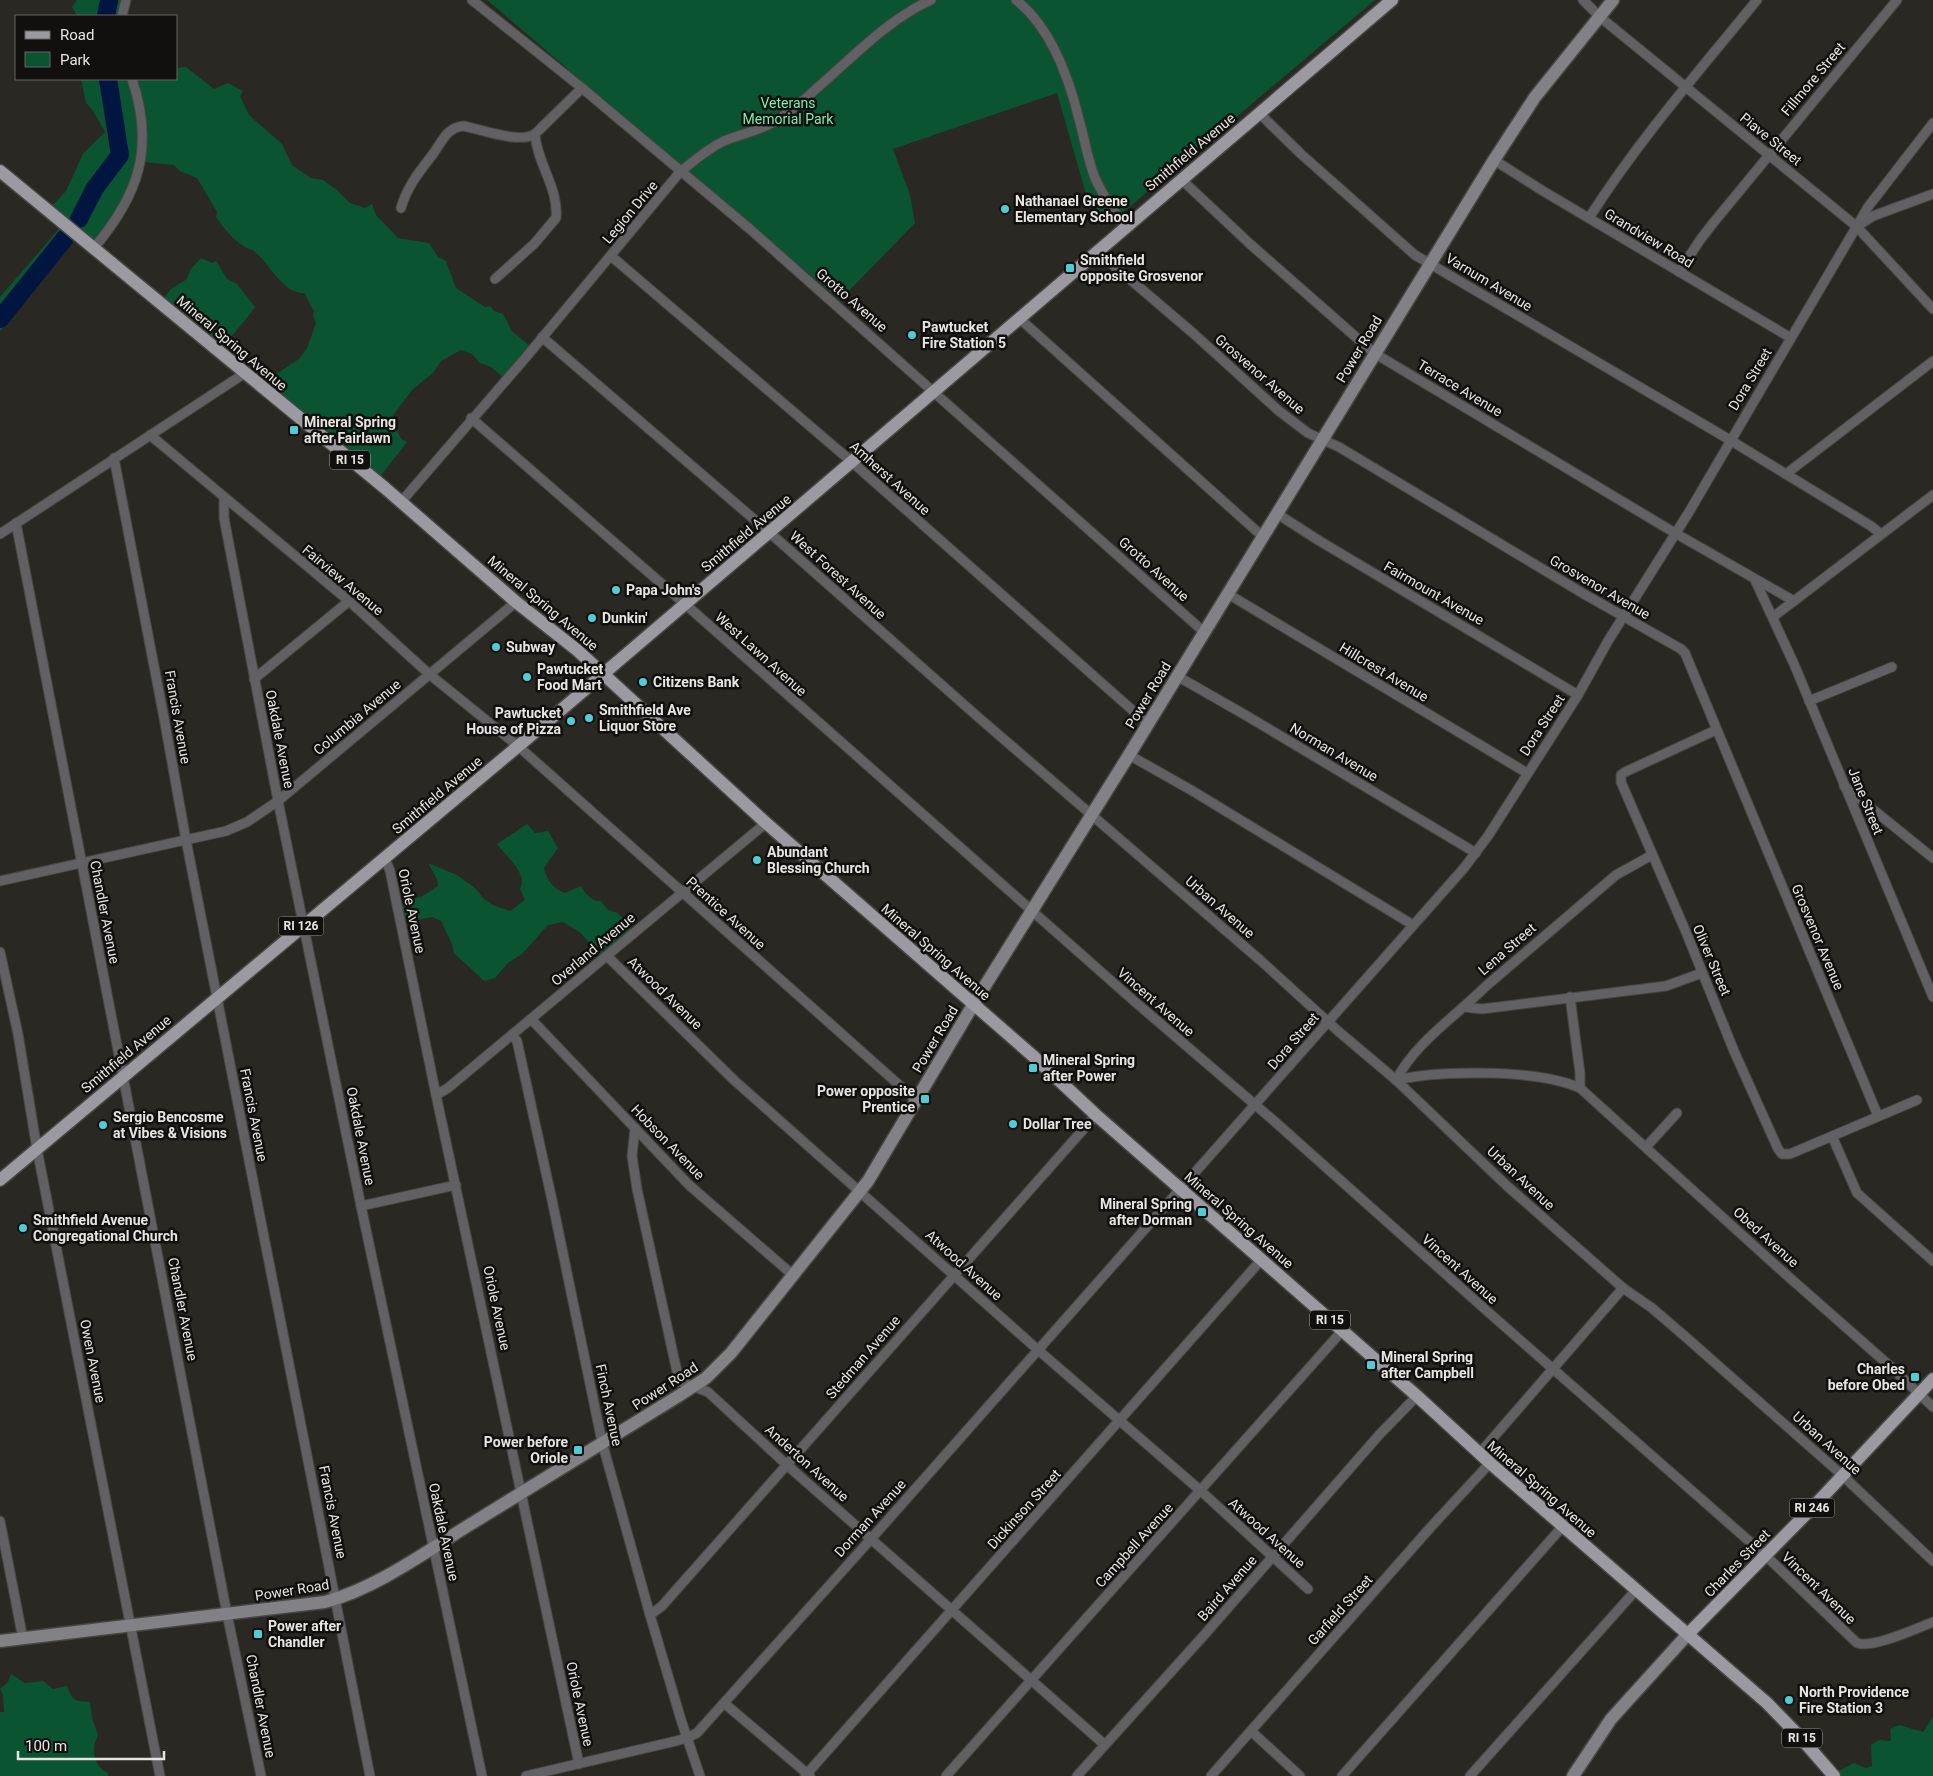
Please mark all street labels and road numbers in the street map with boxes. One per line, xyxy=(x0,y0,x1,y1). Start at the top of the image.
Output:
street label: Fillmore Street xyxy=(1778,39,1849,119)
street label: Piave Street xyxy=(1737,109,1805,169)
street label: Smithfield Avenue xyxy=(1142,110,1238,194)
street label: Legion Drive xyxy=(599,177,661,247)
street label: Grandview Road xyxy=(1602,205,1696,271)
street label: Varnum Avenue xyxy=(1443,250,1535,314)
street label: Grotto Avenue xyxy=(813,265,891,335)
street label: Mineral Spring Avenue xyxy=(174,292,290,394)
street label: Power Road xyxy=(1333,313,1385,385)
street label: Grosvenor Avenue xyxy=(1212,331,1308,417)
street label: Dora Street xyxy=(1725,345,1775,413)
street label: Terrace Avenue xyxy=(1415,356,1505,420)
street label: Amherst Avenue xyxy=(847,438,933,518)
road number: RI 15 xyxy=(330,450,370,470)
street label: Smithfield Avenue xyxy=(698,491,794,575)
street label: West Forest Avenue xyxy=(787,528,889,622)
street label: Grotto Avenue xyxy=(1116,533,1192,605)
street label: Fairview Avenue xyxy=(299,541,387,619)
street label: Mineral Spring Avenue xyxy=(485,552,601,654)
street label: Grosvenor Avenue xyxy=(1547,552,1653,622)
street label: Fairmount Avenue xyxy=(1381,558,1487,628)
street label: West Lawn Avenue xyxy=(712,609,810,699)
street label: Hillcrest Avenue xyxy=(1337,639,1431,705)
street label: Power Road xyxy=(1122,659,1174,731)
street label: Francis Avenue xyxy=(162,669,194,765)
street label: Columbia Avenue xyxy=(310,676,404,758)
street label: Oakdale Avenue xyxy=(263,688,297,790)
street label: Dora Street xyxy=(1516,691,1568,759)
street label: Norman Avenue xyxy=(1287,719,1381,785)
street label: Smithfield Avenue xyxy=(389,753,485,837)
street label: Jane Street xyxy=(1845,765,1887,837)
street label: Chandler Avenue xyxy=(87,859,123,965)
street label: Oriole Avenue xyxy=(395,867,429,955)
street label: Prentice Avenue xyxy=(683,873,769,953)
street label: Urban Avenue xyxy=(1182,873,1258,941)
street label: Grosvenor Avenue xyxy=(1789,882,1847,992)
street label: Mineral Spring Avenue xyxy=(878,900,994,1004)
street label: Overland Avenue xyxy=(548,909,638,989)
road number: RI 126 xyxy=(278,916,324,936)
street label: Lena Street xyxy=(1475,919,1539,978)
street label: Oliver Street xyxy=(1690,922,1734,998)
street label: Atwood Avenue xyxy=(624,953,706,1033)
street label: Vincent Avenue xyxy=(1114,964,1198,1040)
street label: Power Road xyxy=(909,1003,961,1075)
street label: Dora Street xyxy=(1264,1009,1322,1073)
street label: Smithfield Avenue xyxy=(78,1012,174,1096)
street label: Francis Avenue xyxy=(237,1067,271,1163)
street label: Oakdale Avenue xyxy=(344,1085,378,1187)
street label: Hobson Avenue xyxy=(628,1101,708,1183)
street label: Urban Avenue xyxy=(1484,1143,1558,1213)
street label: Mineral Spring Avenue xyxy=(1181,1168,1297,1272)
street label: Obed Avenue xyxy=(1730,1204,1802,1270)
street label: Atwood Avenue xyxy=(923,1227,1005,1303)
street label: Vincent Avenue xyxy=(1419,1231,1501,1307)
street label: Chandler Avenue xyxy=(165,1256,201,1362)
street label: Oriole Avenue xyxy=(480,1264,514,1352)
road number: RI 15 xyxy=(1310,1310,1350,1330)
street label: Stedman Avenue xyxy=(822,1312,904,1402)
street label: Owen Avenue xyxy=(77,1318,109,1404)
street label: Power Road xyxy=(629,1359,701,1413)
street label: Finch Avenue xyxy=(593,1363,625,1447)
street label: Urban Avenue xyxy=(1790,1408,1864,1478)
street label: Anderton Avenue xyxy=(762,1421,852,1505)
street label: Mineral Spring Avenue xyxy=(1484,1437,1600,1541)
street label: Francis Avenue xyxy=(316,1464,350,1560)
street label: Dickinson Street xyxy=(984,1466,1064,1552)
street label: Dorman Avenue xyxy=(831,1476,909,1560)
street label: Oakdale Avenue xyxy=(426,1482,462,1582)
street label: Atwood Avenue xyxy=(1226,1495,1308,1571)
street label: Campbell Avenue xyxy=(1092,1499,1176,1591)
road number: RI 246 xyxy=(1790,1499,1834,1518)
street label: Charles Street xyxy=(1701,1526,1773,1600)
street label: Vincent Avenue xyxy=(1779,1549,1859,1627)
street label: Baird Avenue xyxy=(1194,1552,1260,1624)
street label: Garfield Street xyxy=(1304,1571,1376,1648)
street label: Power Road xyxy=(254,1576,330,1604)
street label: Chandler Avenue xyxy=(243,1653,279,1759)
street label: Oriole Avenue xyxy=(563,1660,597,1748)
road number: RI 15 xyxy=(1782,1729,1822,1748)

